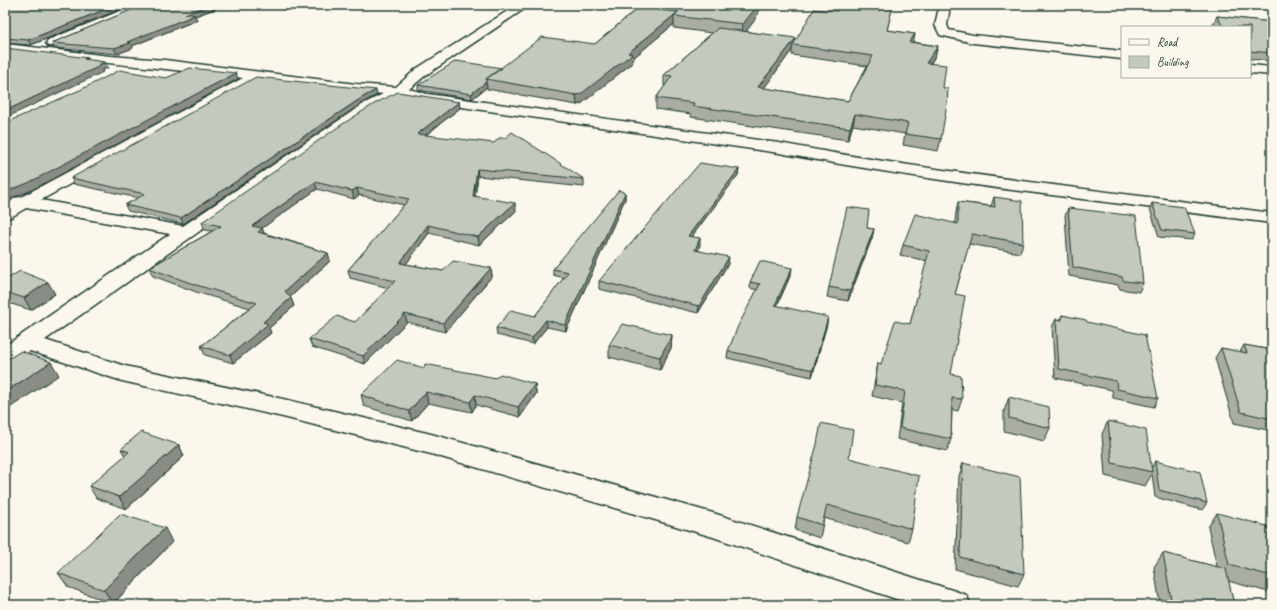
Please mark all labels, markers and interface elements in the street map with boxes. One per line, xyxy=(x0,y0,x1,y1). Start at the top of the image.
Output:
legend xyxy=(1121,26,1251,78)
text: Road xyxy=(1157,34,1179,50)
text: Building xyxy=(1157,54,1189,70)

